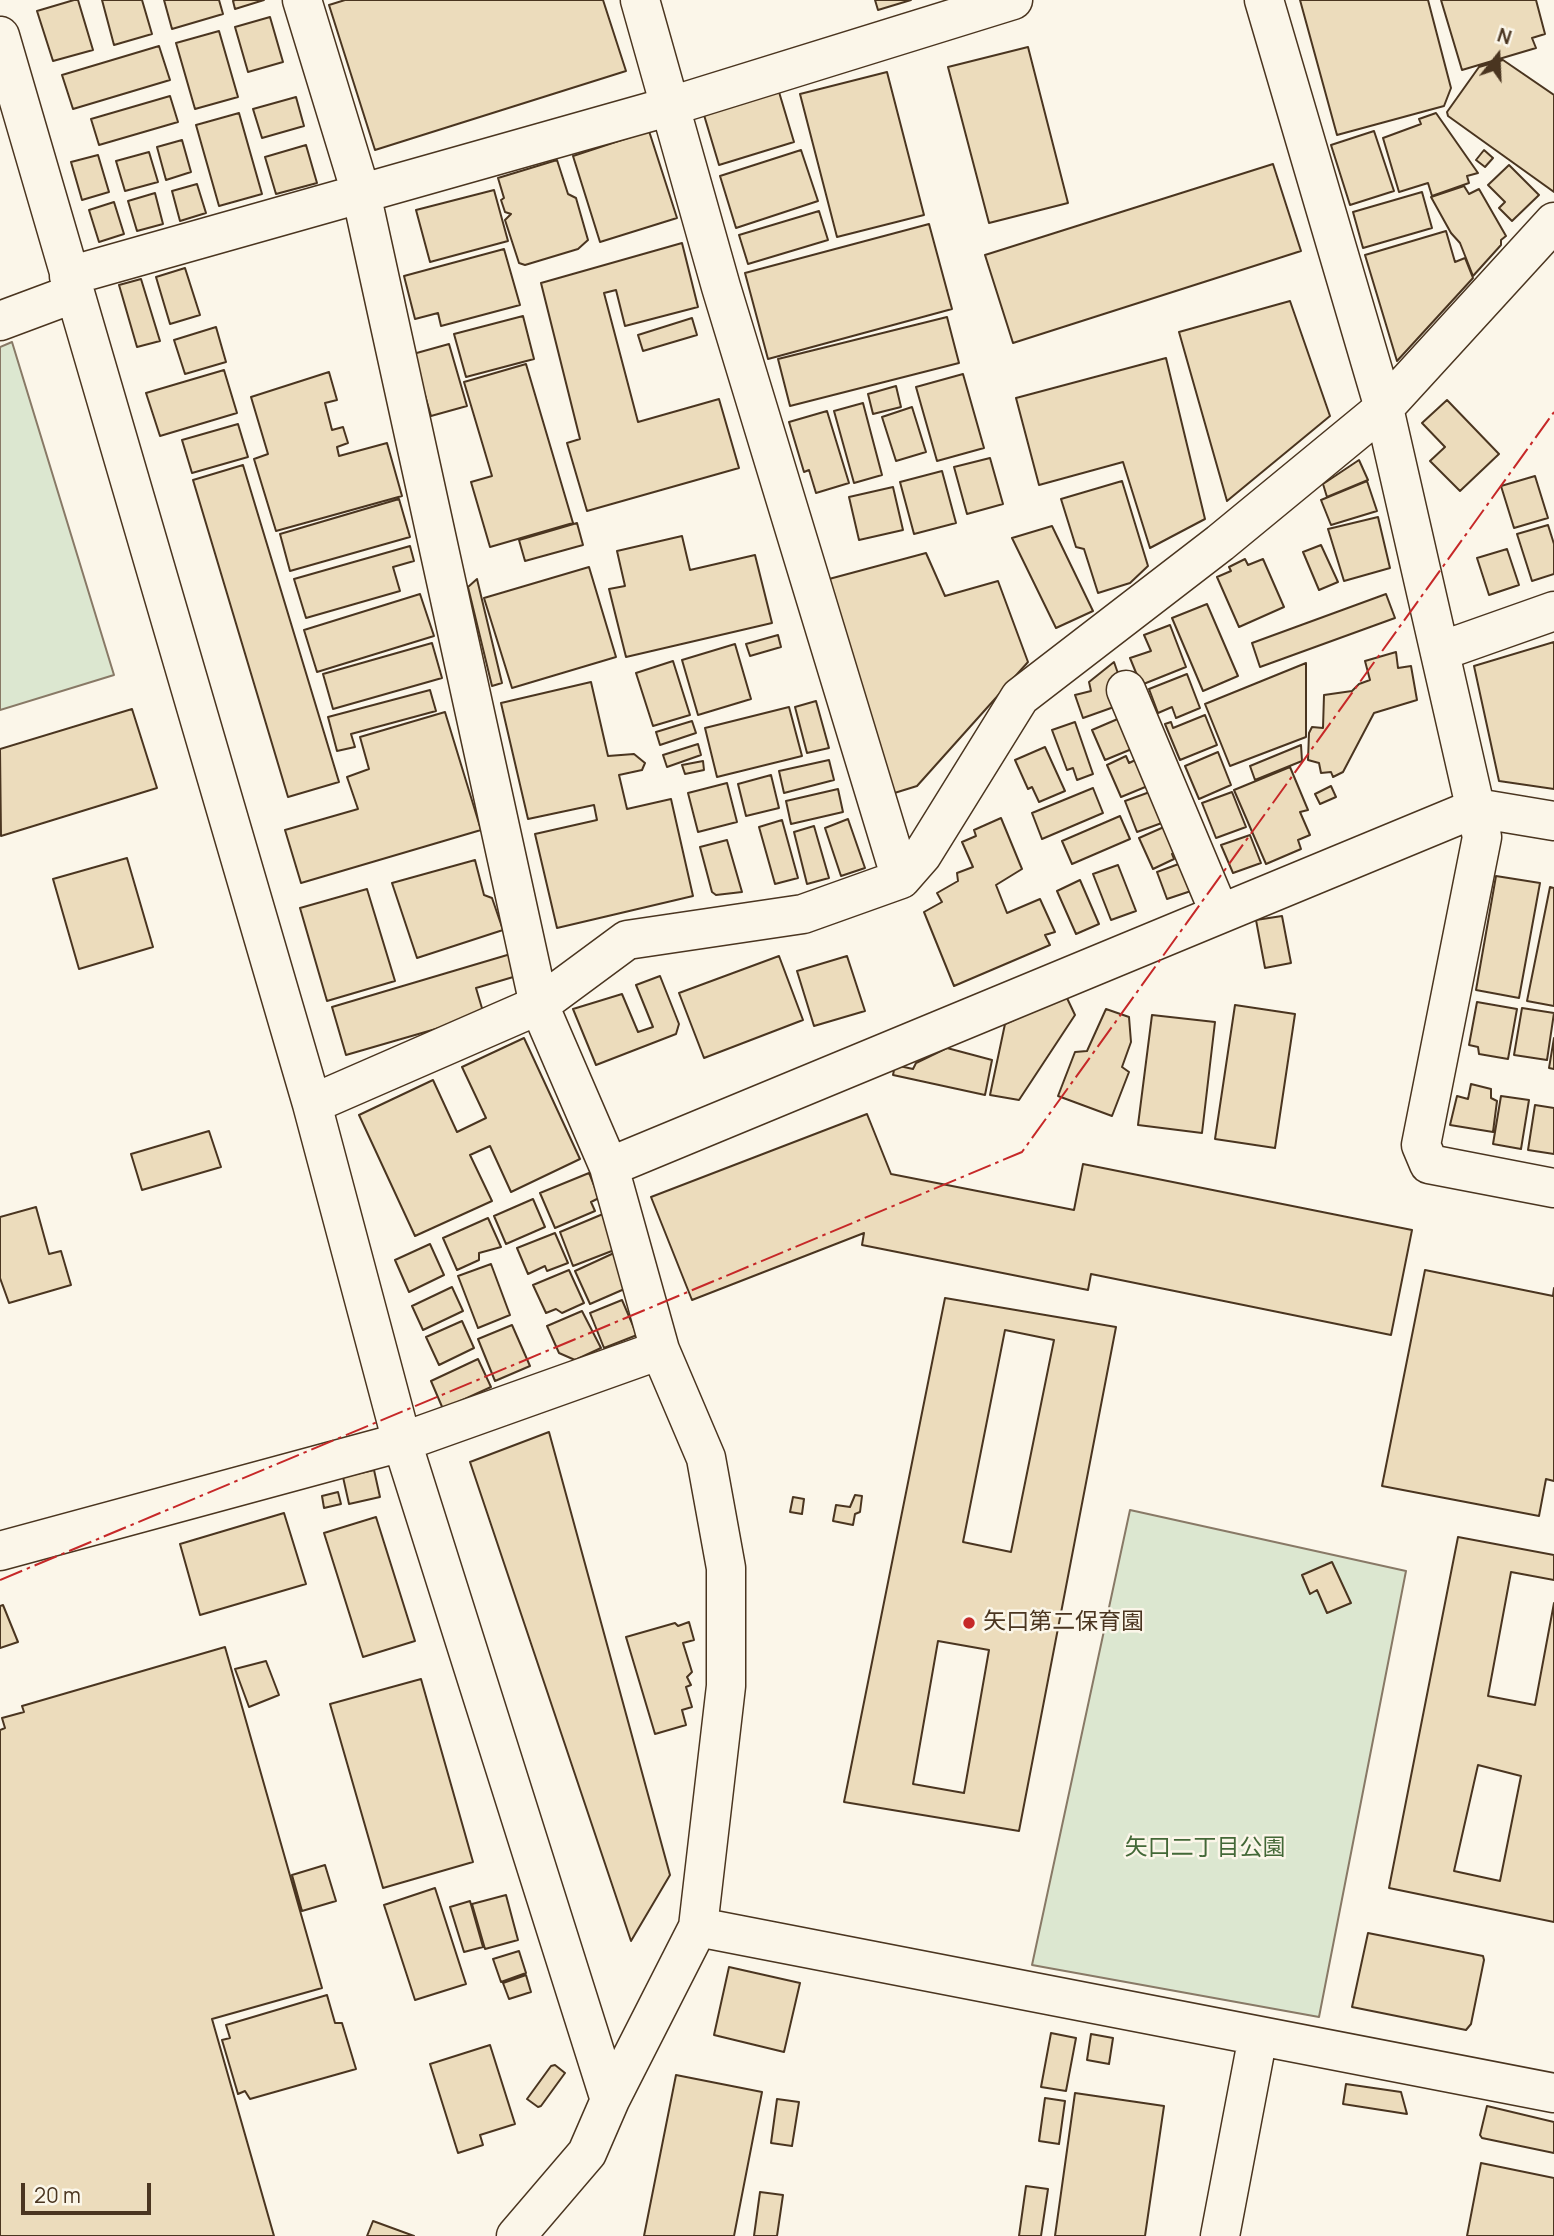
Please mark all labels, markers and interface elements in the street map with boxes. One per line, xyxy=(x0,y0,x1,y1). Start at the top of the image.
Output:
north arrow xyxy=(1463,21,1533,91)
text: N xyxy=(1494,22,1515,51)
place label: 矢口第二保育園 xyxy=(983,1609,1144,1637)
marker: 矢口第二保育園 xyxy=(961,1615,977,1631)
park label: 矢口二丁目公園 xyxy=(1125,1835,1285,1863)
scale bar xyxy=(24,2170,154,2214)
text: 20 m xyxy=(34,2181,81,2209)

